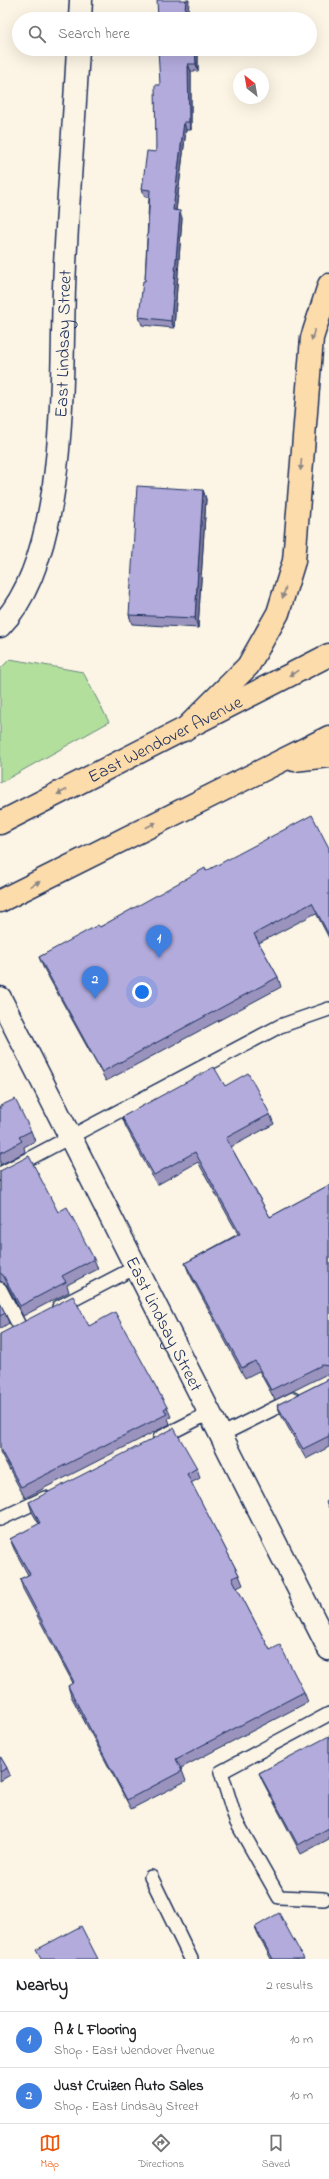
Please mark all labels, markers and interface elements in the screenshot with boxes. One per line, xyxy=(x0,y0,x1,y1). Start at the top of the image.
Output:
search box xyxy=(12,12,317,56)
icon: search xyxy=(26,23,48,45)
text: Search here xyxy=(58,23,130,45)
north arrow xyxy=(233,68,269,104)
street label: East Lindsay Street xyxy=(49,269,80,418)
one-way arrow xyxy=(310,330,316,342)
one-way arrow xyxy=(298,459,305,471)
one-way arrow xyxy=(281,587,287,599)
one-way arrow xyxy=(289,670,300,676)
street label: East Wendover Avenue xyxy=(84,690,248,791)
one-way arrow xyxy=(56,789,68,795)
one-way arrow xyxy=(145,822,157,828)
one-way arrow xyxy=(29,881,41,887)
pin: 1 xyxy=(146,925,172,958)
pin: 2 xyxy=(82,966,108,999)
your location xyxy=(132,982,152,1002)
street label: East Lindsay Street xyxy=(118,1253,208,1397)
text: Nearby xyxy=(16,1973,68,1998)
text: 2 results xyxy=(266,1976,313,1995)
text: A & L Flooring xyxy=(54,2019,136,2041)
text: 1 xyxy=(27,2030,31,2049)
text: 10 m xyxy=(290,2030,313,2049)
text: Shop · East Wendover Avenue xyxy=(54,2041,215,2060)
text: Just Cruizen Auto Sales xyxy=(54,2075,204,2097)
text: 2 xyxy=(26,2086,32,2105)
text: 10 m xyxy=(290,2086,313,2105)
text: Shop · East Lindsay Street xyxy=(54,2097,199,2116)
tab: Map xyxy=(39,2132,61,2172)
tab: Directions xyxy=(138,2132,184,2172)
tab: Saved xyxy=(262,2132,290,2172)

